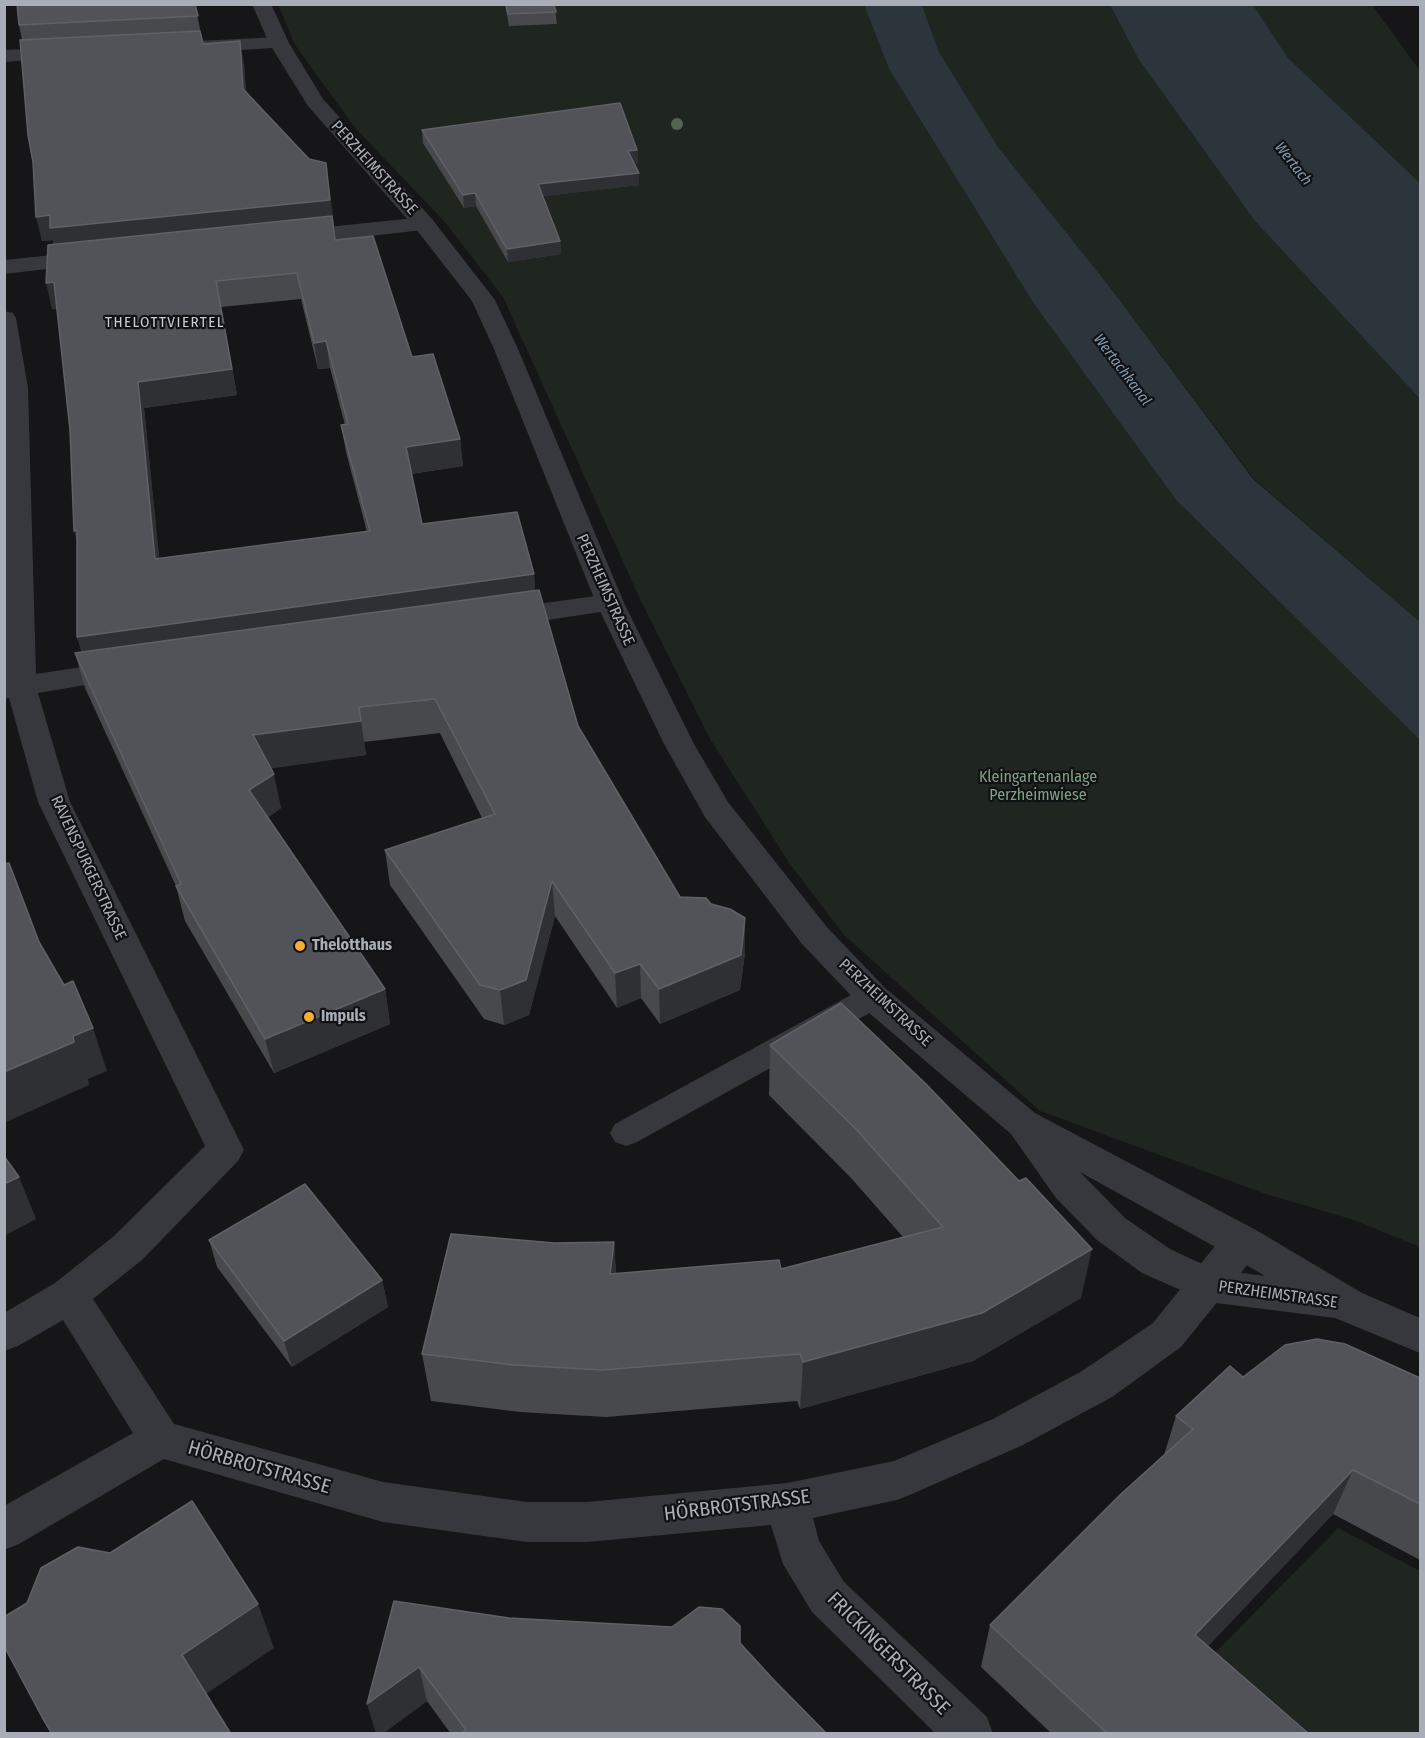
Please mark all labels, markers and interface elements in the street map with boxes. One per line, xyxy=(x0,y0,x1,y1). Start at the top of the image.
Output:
street label: PERZHEIMSTRASSE xyxy=(327,117,421,219)
water label: Wertach xyxy=(1271,139,1315,189)
district label: THELOTTVIERTEL xyxy=(105,314,225,332)
water label: Wertachkanal xyxy=(1089,331,1155,409)
street label: PERZHEIMSTRASSE xyxy=(572,531,638,649)
park label: Kleingartenanlage Perzheimwiese xyxy=(979,768,1097,806)
street label: RAVENSPURGERSTRASSE xyxy=(46,793,130,943)
place label: Thelotthaus xyxy=(312,936,392,956)
marker: Thelotthaus xyxy=(293,939,307,953)
street label: PERZHEIMSTRASSE xyxy=(835,955,935,1051)
place label: Impuls xyxy=(321,1007,366,1027)
marker: Impuls xyxy=(302,1010,316,1024)
street label: PERZHEIMSTRASSE xyxy=(1217,1277,1339,1313)
street label: HÖRBROTSTRASSE xyxy=(185,1436,333,1500)
street label: HÖRBROTSTRASSE xyxy=(663,1485,811,1527)
street label: FRICKINGERSTRASSE xyxy=(822,1588,954,1720)

